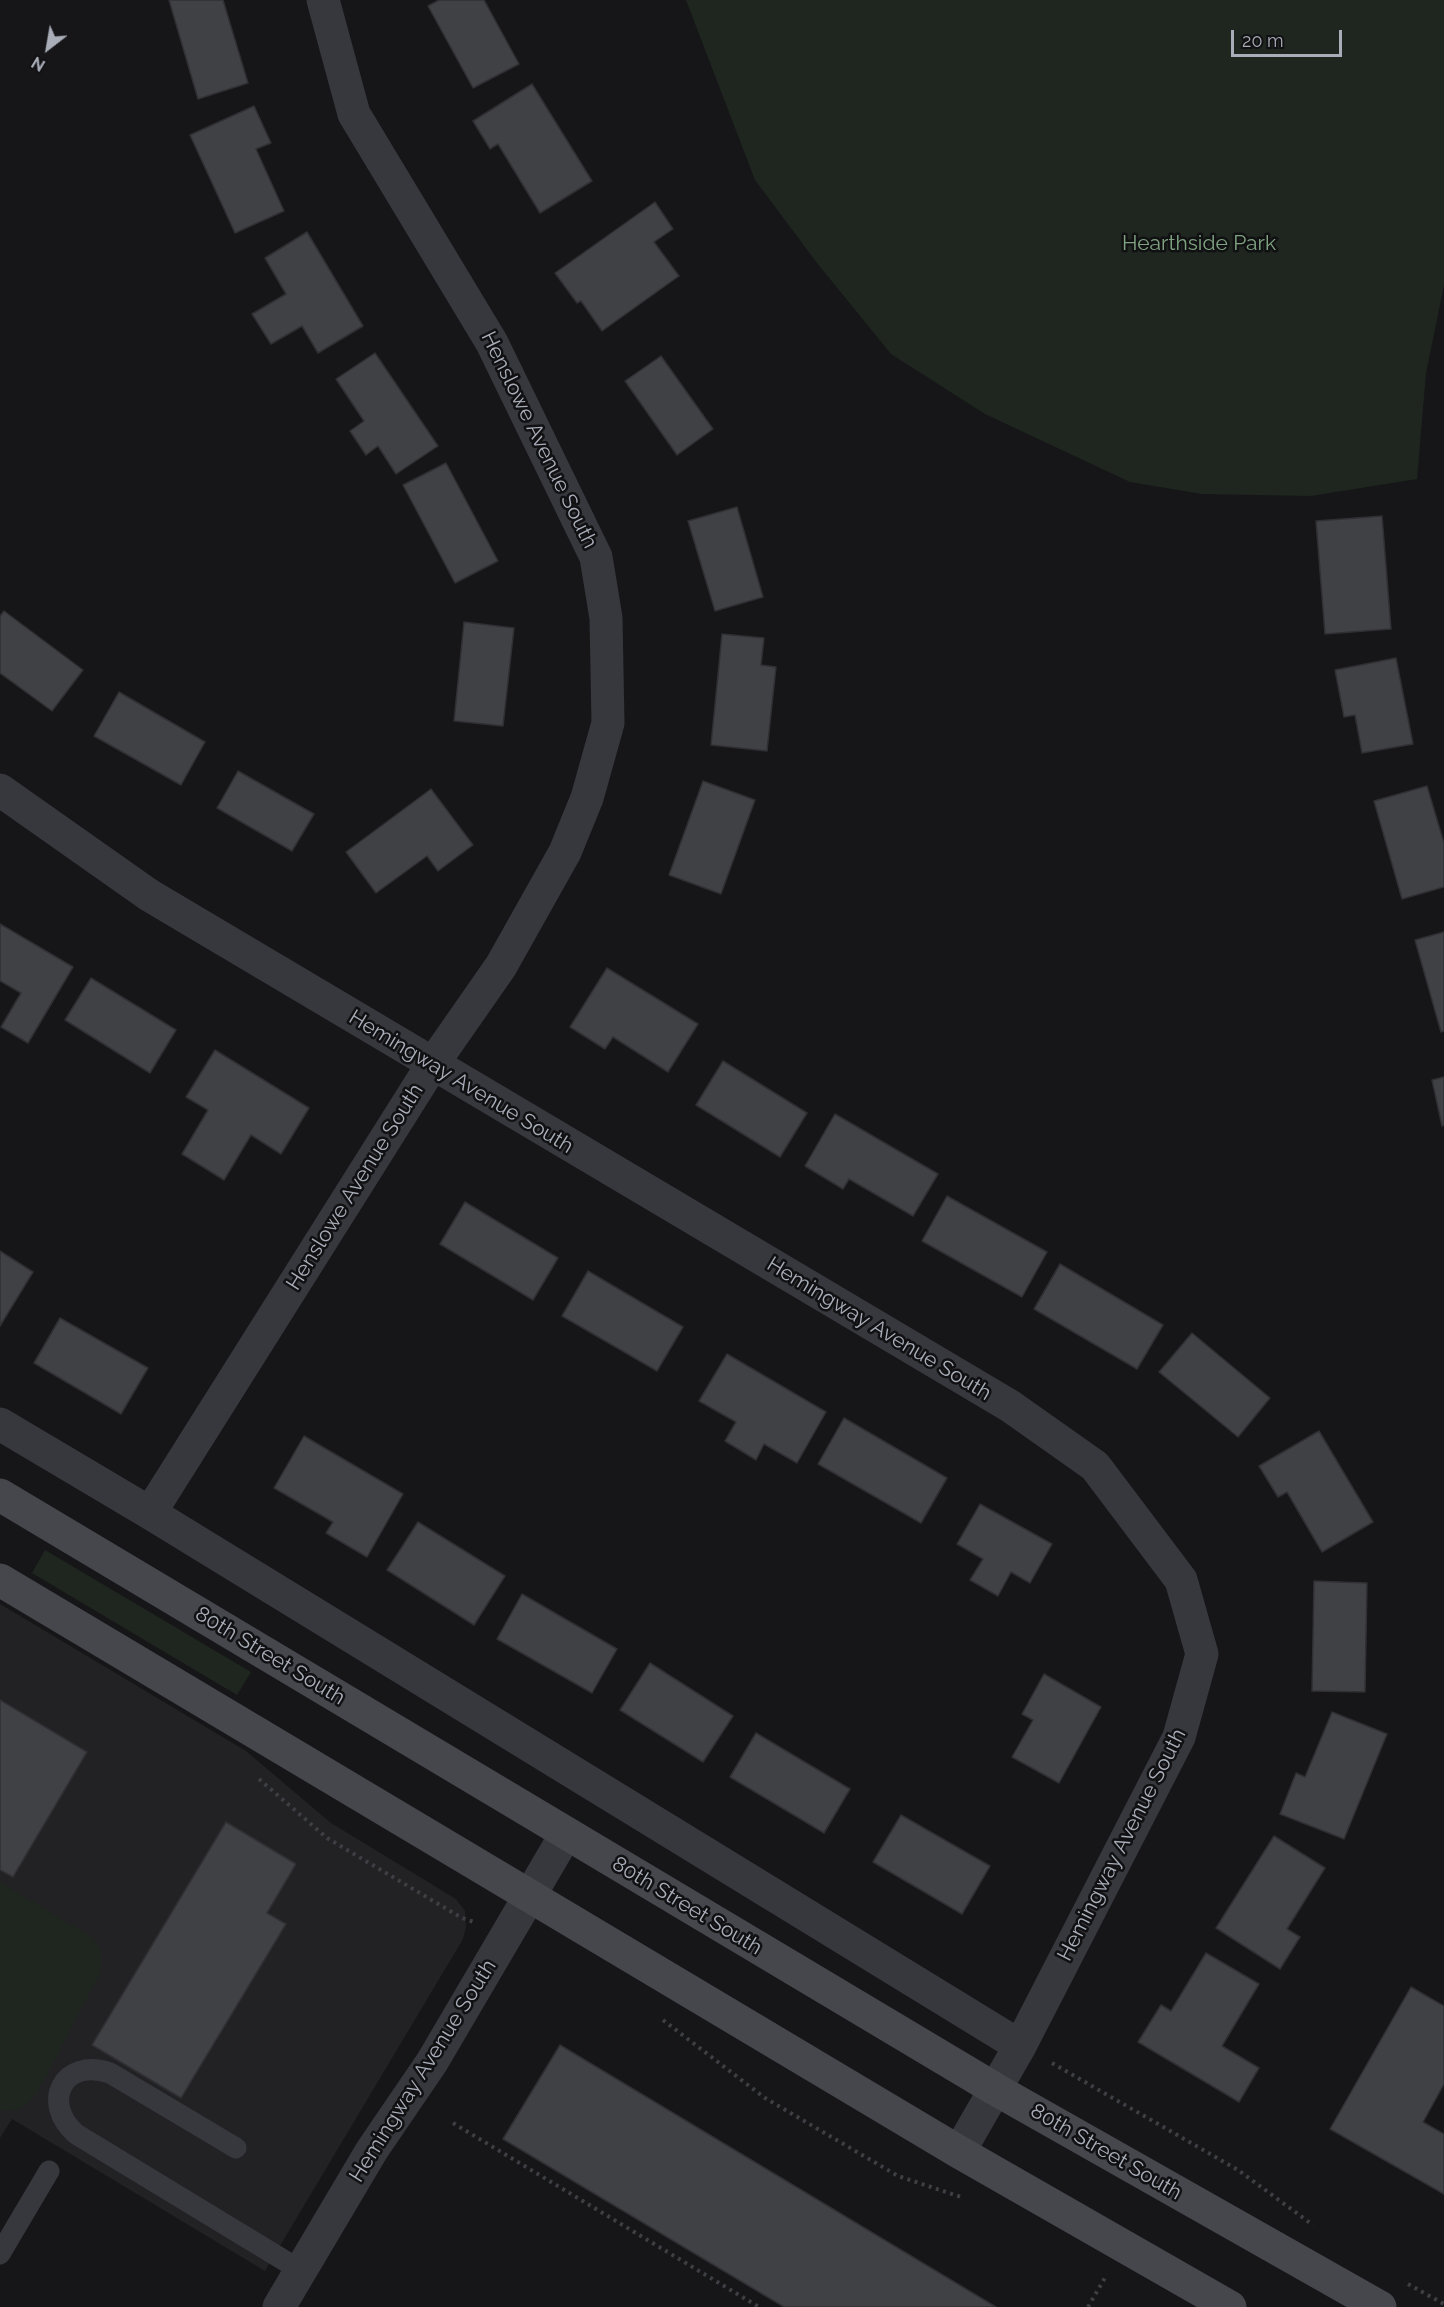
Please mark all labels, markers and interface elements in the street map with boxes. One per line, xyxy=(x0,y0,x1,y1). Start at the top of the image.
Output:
north arrow xyxy=(18,18,78,78)
scale bar xyxy=(1234,18,1345,56)
text: 20 m xyxy=(1242,30,1284,51)
text: N xyxy=(28,53,49,75)
park label: Hearthside Park xyxy=(1122,231,1276,257)
street label: Henslowe Avenue South xyxy=(475,327,603,553)
street label: Hemingway Avenue South xyxy=(344,1005,578,1159)
street label: Henslowe Avenue South xyxy=(281,1079,429,1295)
street label: Hemingway Avenue South xyxy=(762,1252,996,1406)
street label: 80th Street South xyxy=(190,1601,350,1711)
street label: Hemingway Avenue South xyxy=(1052,1725,1192,1965)
street label: 80th Street South xyxy=(607,1851,767,1961)
street label: Hemingway Avenue South xyxy=(344,1955,502,2187)
street label: 80th Street South xyxy=(1026,2098,1186,2206)

